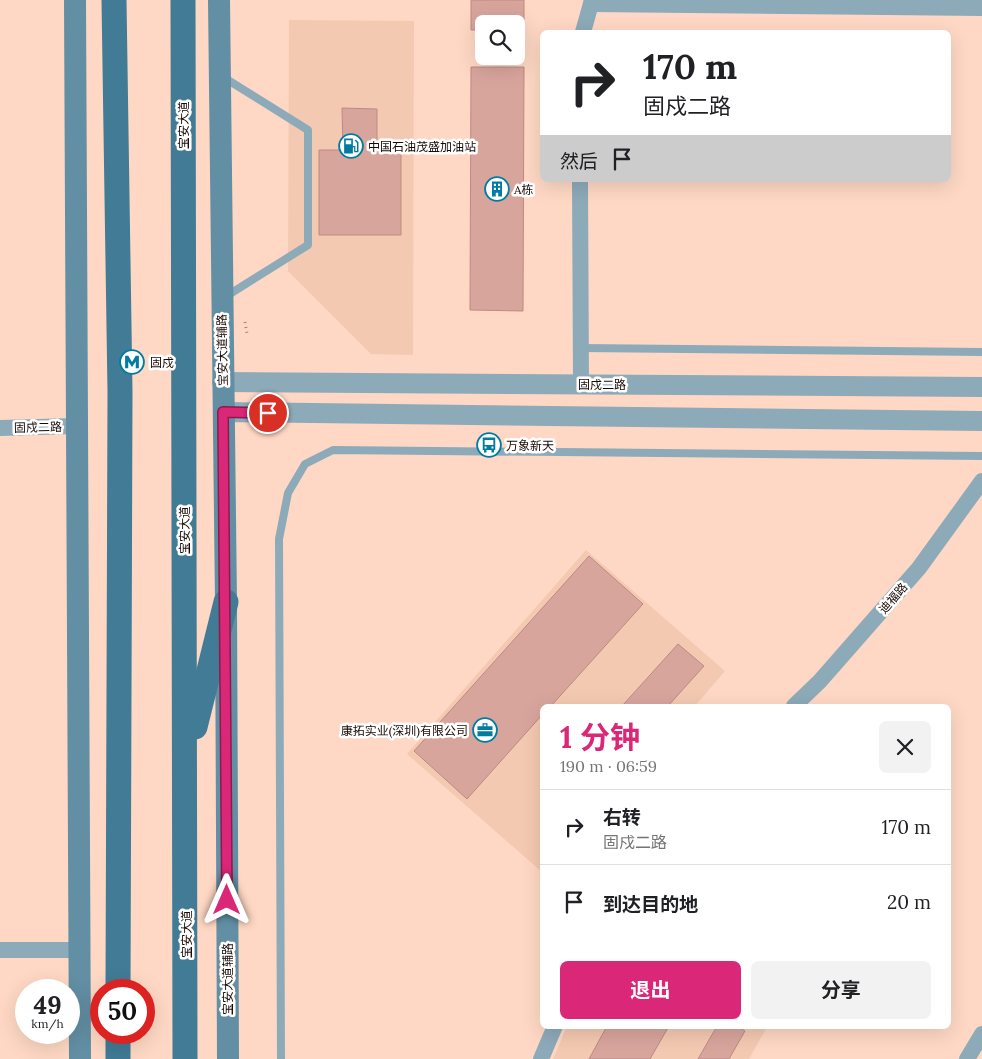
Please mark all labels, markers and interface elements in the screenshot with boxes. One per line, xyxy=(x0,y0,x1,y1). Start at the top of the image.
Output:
map controls xyxy=(475,15,525,65)
button: search xyxy=(475,15,525,65)
text: 170 m xyxy=(643,44,737,89)
icon: right xyxy=(560,50,625,115)
text: 固戍二路 xyxy=(643,92,731,120)
street label: 宝安大道 xyxy=(176,101,191,149)
fuel station icon: 中国石油茂盛加油站 xyxy=(338,133,364,159)
place label: 中国石油茂盛加油站 xyxy=(368,139,476,154)
icon: arrive xyxy=(608,145,636,173)
text: 然后 xyxy=(560,149,598,173)
building icon: A栋 xyxy=(484,176,510,202)
place label: A栋 xyxy=(513,182,534,197)
street label: 宝安大道辅路 xyxy=(214,314,230,386)
metro station icon: 固戍 xyxy=(119,349,145,375)
place label: 固戍 xyxy=(150,355,174,370)
street label: 固戍二路 xyxy=(578,377,626,392)
pin xyxy=(247,392,289,434)
icon: arrive xyxy=(254,399,282,427)
street label: 固戍二路 xyxy=(14,419,62,435)
bus stop icon: 万象新天 xyxy=(476,432,502,458)
place label: 万象新天 xyxy=(506,438,554,453)
street label: 宝安大道 xyxy=(177,506,192,554)
street label: 迪福路 xyxy=(876,579,910,617)
office icon: 康拓实业(深圳)有限公司 xyxy=(472,717,498,743)
text: 1 分钟 xyxy=(560,718,640,756)
button: close xyxy=(879,721,931,773)
place label: 康拓实业(深圳)有限公司 xyxy=(341,723,468,739)
text: 190 m · 06:59 xyxy=(560,756,657,776)
text: 右转 xyxy=(603,805,641,829)
icon: right xyxy=(560,813,588,841)
text: 170 m xyxy=(882,815,931,839)
text: 固戍二路 xyxy=(603,832,667,852)
position arrow xyxy=(200,873,252,925)
icon: arrive xyxy=(560,888,588,916)
text: 20 m xyxy=(887,890,931,914)
text: 到达目的地 xyxy=(603,892,698,916)
street label: 宝安大道 xyxy=(179,910,194,958)
street label: 宝安大道辅路 xyxy=(220,943,235,1015)
button: 退出 xyxy=(560,961,741,1019)
button: 分享 xyxy=(751,961,931,1019)
speed limit sign: 50 xyxy=(90,979,155,1044)
text: 49 xyxy=(33,989,62,1021)
text: km/h xyxy=(31,1016,64,1031)

